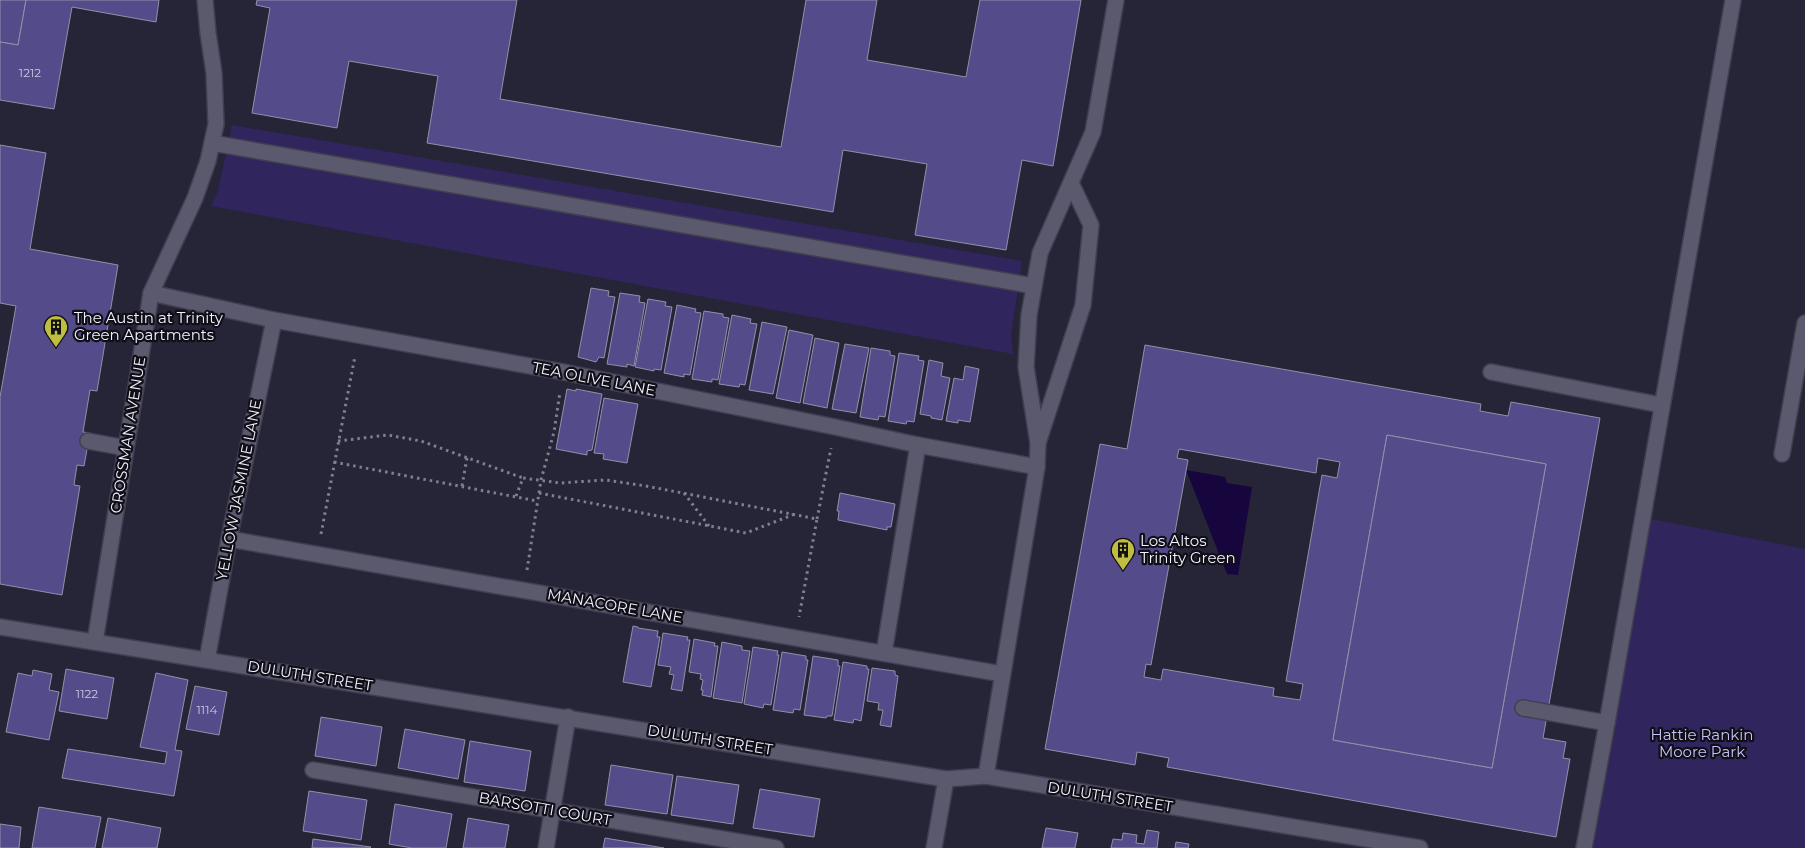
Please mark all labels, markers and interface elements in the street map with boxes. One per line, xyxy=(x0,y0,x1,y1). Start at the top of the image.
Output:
house number: 1212 xyxy=(19,65,41,80)
place label: The Austin at Trinity Green Apartments xyxy=(74,308,224,344)
building icon: The Austin at Trinity Green Apartments xyxy=(43,314,69,348)
street label: CROSSMAN AVENUE xyxy=(106,355,149,515)
street label: TEA OLIVE LANE xyxy=(531,357,657,400)
street label: YELLOW JASMINE LANE xyxy=(212,398,265,582)
place label: Los Altos Trinity Green xyxy=(1140,531,1236,567)
building icon: Los Altos Trinity Green xyxy=(1110,537,1136,571)
street label: MANACORE LANE xyxy=(546,584,684,627)
street label: DULUTH STREET xyxy=(246,656,374,695)
house number: 1122 xyxy=(76,686,98,701)
house number: 1114 xyxy=(197,702,218,717)
street label: DULUTH STREET xyxy=(646,720,774,759)
park label: Hattie Rankin Moore Park xyxy=(1651,725,1753,761)
street label: DULUTH STREET xyxy=(1046,777,1174,816)
street label: BARSOTTI COURT xyxy=(477,787,613,830)

